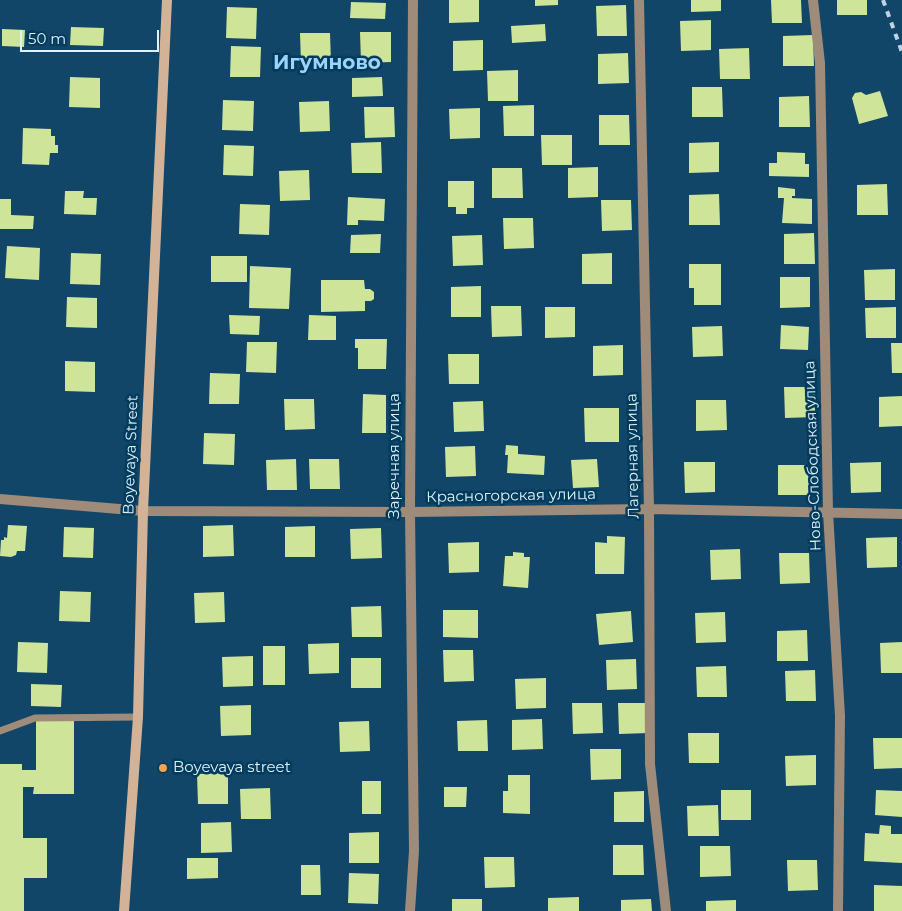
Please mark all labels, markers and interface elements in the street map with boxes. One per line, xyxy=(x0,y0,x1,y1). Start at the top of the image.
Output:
scale bar xyxy=(22,20,161,52)
text: 50 m xyxy=(28,29,66,48)
district label: Игумново xyxy=(273,51,381,75)
street label: Ново-Слободская улица xyxy=(801,360,825,552)
street label: Заречная улица xyxy=(386,393,404,519)
street label: Лагерная улица xyxy=(623,393,643,519)
street label: Boyevaya Street xyxy=(120,395,142,515)
street label: Красногорская улица xyxy=(426,486,596,506)
place label: Boyevaya street xyxy=(173,759,291,777)
marker: Boyevaya street xyxy=(157,762,169,774)

